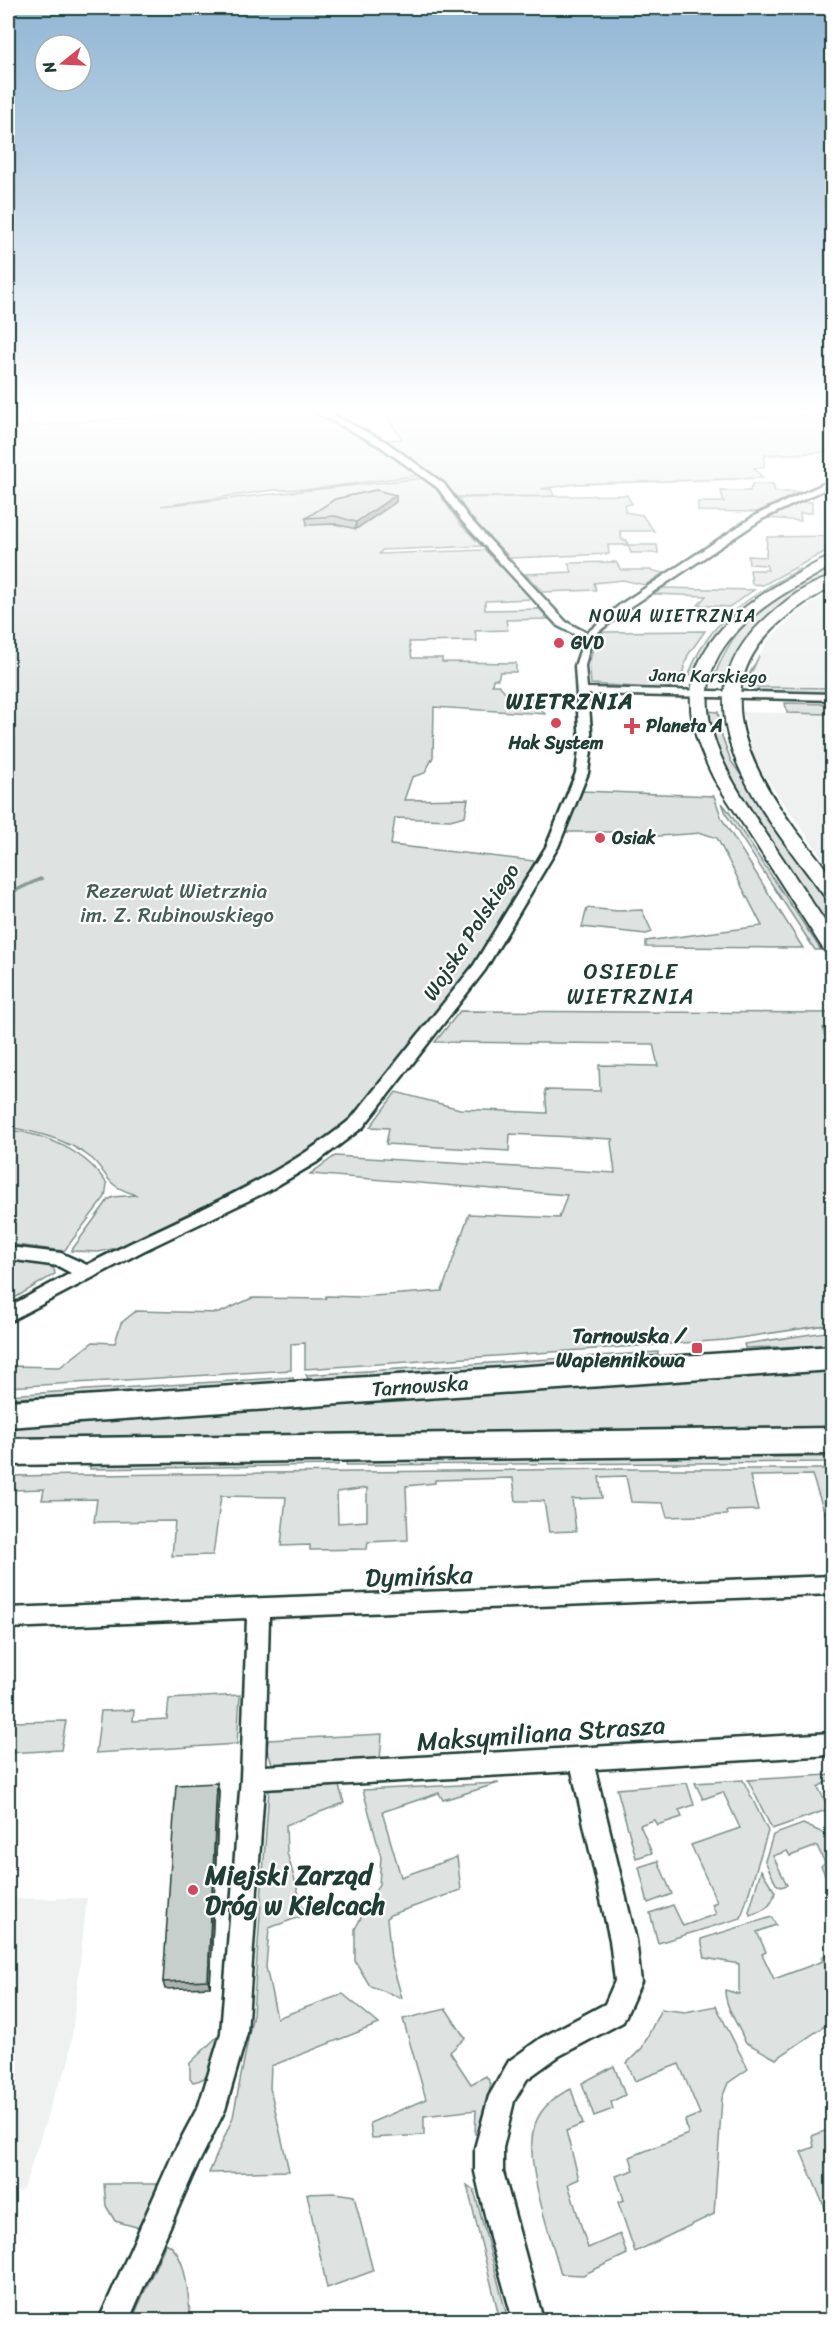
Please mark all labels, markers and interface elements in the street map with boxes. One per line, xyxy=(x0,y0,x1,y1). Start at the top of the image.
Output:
north arrow xyxy=(33,33,93,93)
text: N xyxy=(33,57,65,78)
district label: NOWA WIETRZNIA xyxy=(589,600,757,632)
place label: GVD xyxy=(570,627,604,659)
marker: GVD xyxy=(552,636,566,650)
street label: Jana Karskiego xyxy=(648,659,767,693)
district label: WIETRZNIA xyxy=(506,682,634,721)
place label: Planeta A xyxy=(646,710,723,742)
marker: Hak System xyxy=(549,716,563,730)
marker: Planeta A xyxy=(623,717,641,735)
place label: Hak System xyxy=(508,727,604,759)
place label: Osiak xyxy=(612,822,656,854)
marker: Osiak xyxy=(593,831,607,845)
street label: Wojska Polskiego xyxy=(412,855,530,1009)
park label: Rezerwat Wietrznia im. Z. Rubinowskiego xyxy=(80,872,274,934)
district label: OSIEDLE WIETRZNIA xyxy=(567,952,695,1016)
place label: Tarnowska / Wapiennikowa xyxy=(556,1317,688,1379)
marker: Tarnowska / Wapiennikowa xyxy=(690,1341,704,1355)
street label: Tarnowska xyxy=(370,1364,470,1408)
street label: Dymińska xyxy=(364,1551,475,1601)
street label: Maksymiliana Strasza xyxy=(415,1701,667,1765)
place label: Miejski Zarząd Dróg w Kielcach xyxy=(204,1852,386,1928)
marker: Miejski Zarząd Dróg w Kielcach xyxy=(186,1883,200,1897)

